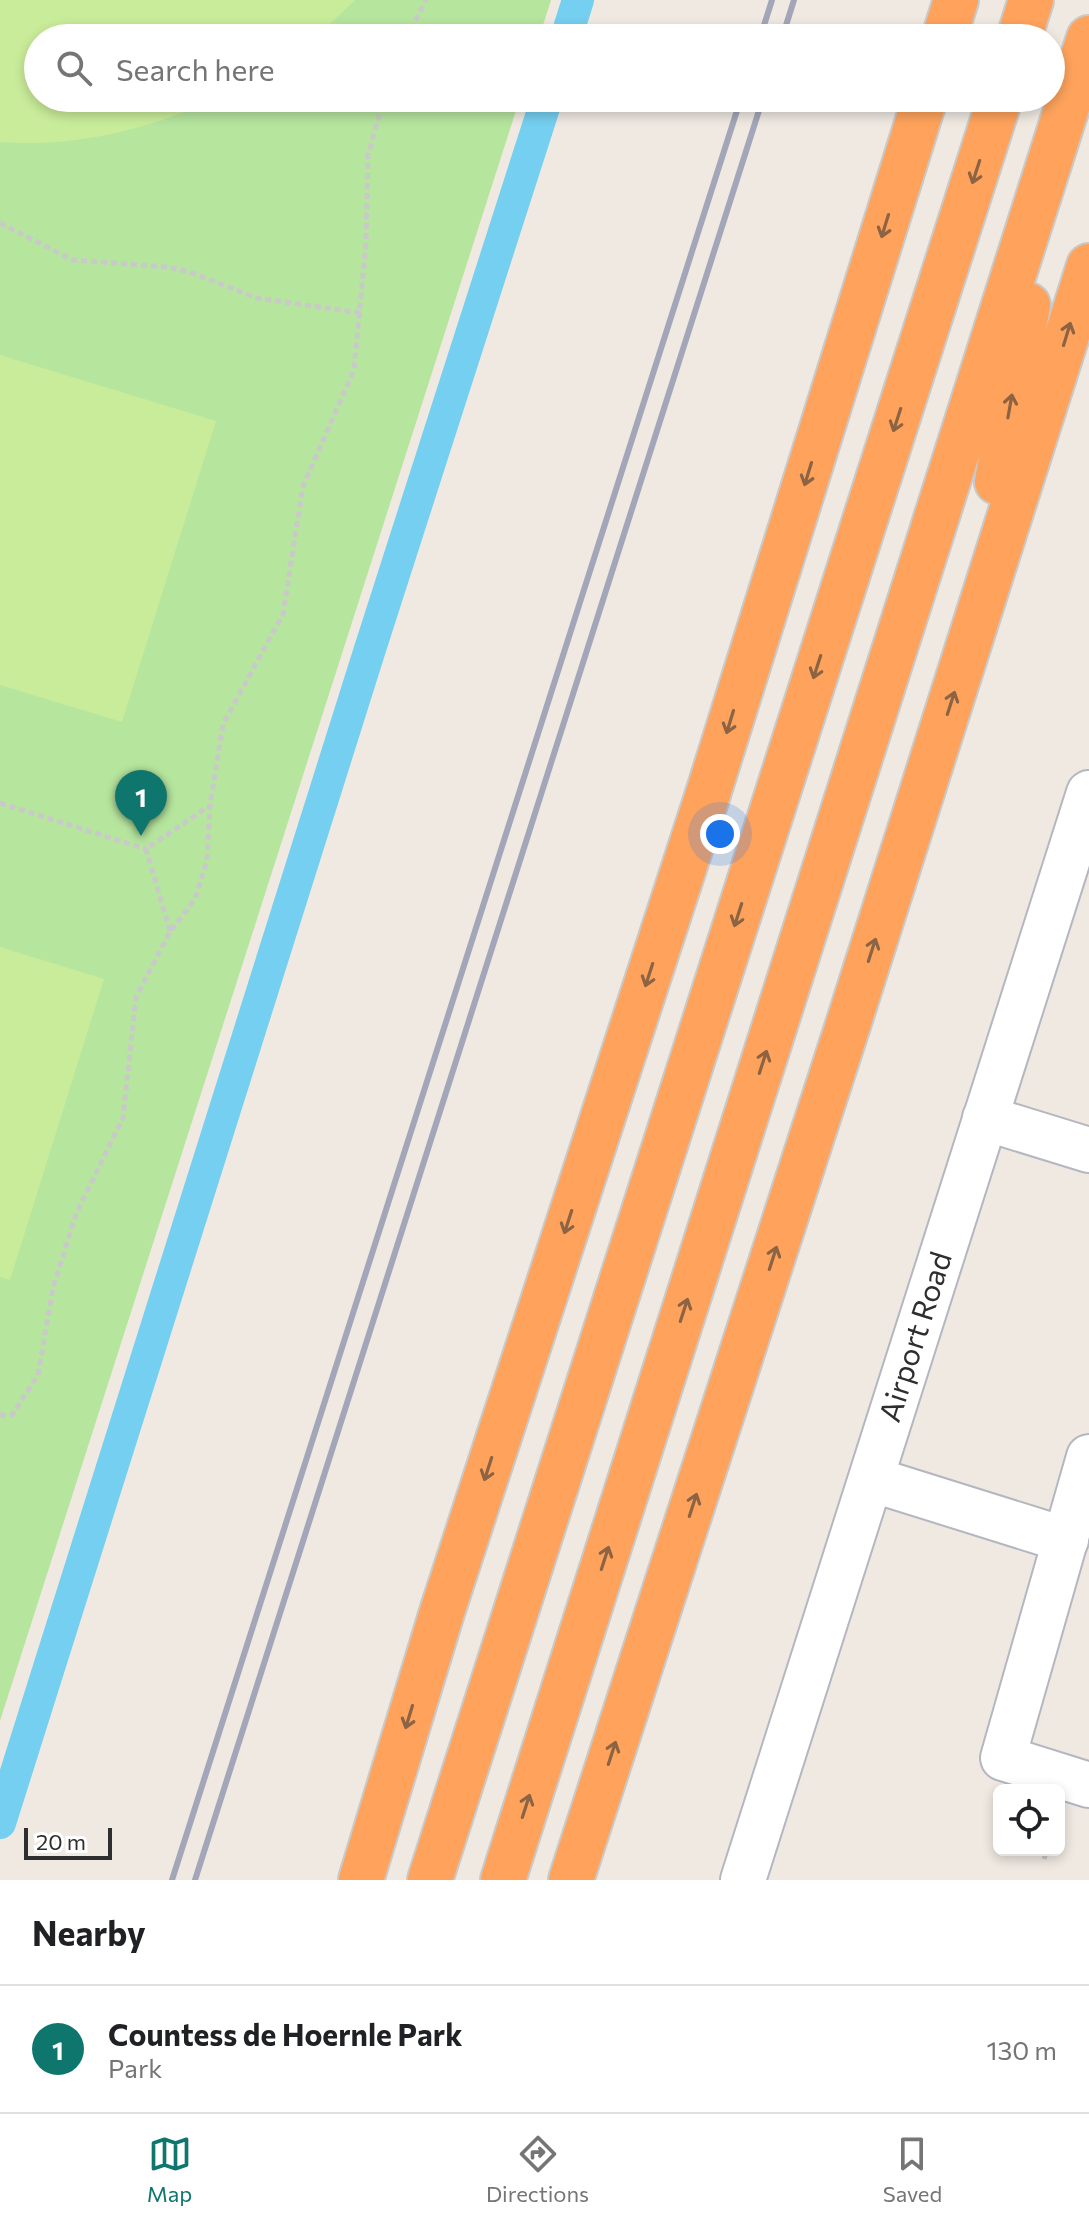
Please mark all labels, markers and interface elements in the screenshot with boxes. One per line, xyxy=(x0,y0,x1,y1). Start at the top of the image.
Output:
search box xyxy=(24,24,1065,112)
icon: search xyxy=(52,46,96,90)
text: Search here xyxy=(116,50,275,87)
one-way arrow xyxy=(968,159,983,185)
one-way arrow xyxy=(877,213,891,238)
one-way arrow xyxy=(1061,322,1076,347)
one-way arrow xyxy=(1003,394,1018,420)
one-way arrow xyxy=(889,407,903,432)
one-way arrow xyxy=(800,461,814,486)
one-way arrow xyxy=(809,655,824,680)
one-way arrow xyxy=(944,690,959,716)
one-way arrow xyxy=(722,709,737,735)
pin: 1 xyxy=(115,770,167,836)
your location xyxy=(700,814,740,854)
one-way arrow xyxy=(730,902,744,927)
one-way arrow xyxy=(865,938,880,964)
one-way arrow xyxy=(640,962,655,987)
one-way arrow xyxy=(756,1050,771,1075)
one-way arrow xyxy=(560,1209,574,1234)
one-way arrow xyxy=(766,1246,781,1271)
street label: Airport Road xyxy=(869,1247,958,1426)
one-way arrow xyxy=(678,1298,692,1323)
one-way arrow xyxy=(479,1457,494,1482)
one-way arrow xyxy=(686,1493,701,1518)
one-way arrow xyxy=(599,1546,613,1571)
one-way arrow xyxy=(401,1704,415,1729)
one-way arrow xyxy=(606,1740,621,1765)
map controls xyxy=(993,1784,1065,1856)
button: locate xyxy=(993,1784,1065,1856)
one-way arrow xyxy=(520,1793,535,1818)
scale bar xyxy=(24,1824,112,1860)
text: 20 m xyxy=(36,1828,86,1855)
text: Nearby xyxy=(32,1911,146,1953)
text: Countess de Hoernle Park xyxy=(108,2015,462,2052)
text: 1 xyxy=(52,2034,64,2065)
text: 130 m xyxy=(986,2034,1057,2065)
text: Park xyxy=(108,2052,162,2083)
tab: Map xyxy=(147,2132,192,2207)
tab: Directions xyxy=(486,2132,589,2207)
tab: Saved xyxy=(883,2132,942,2207)

